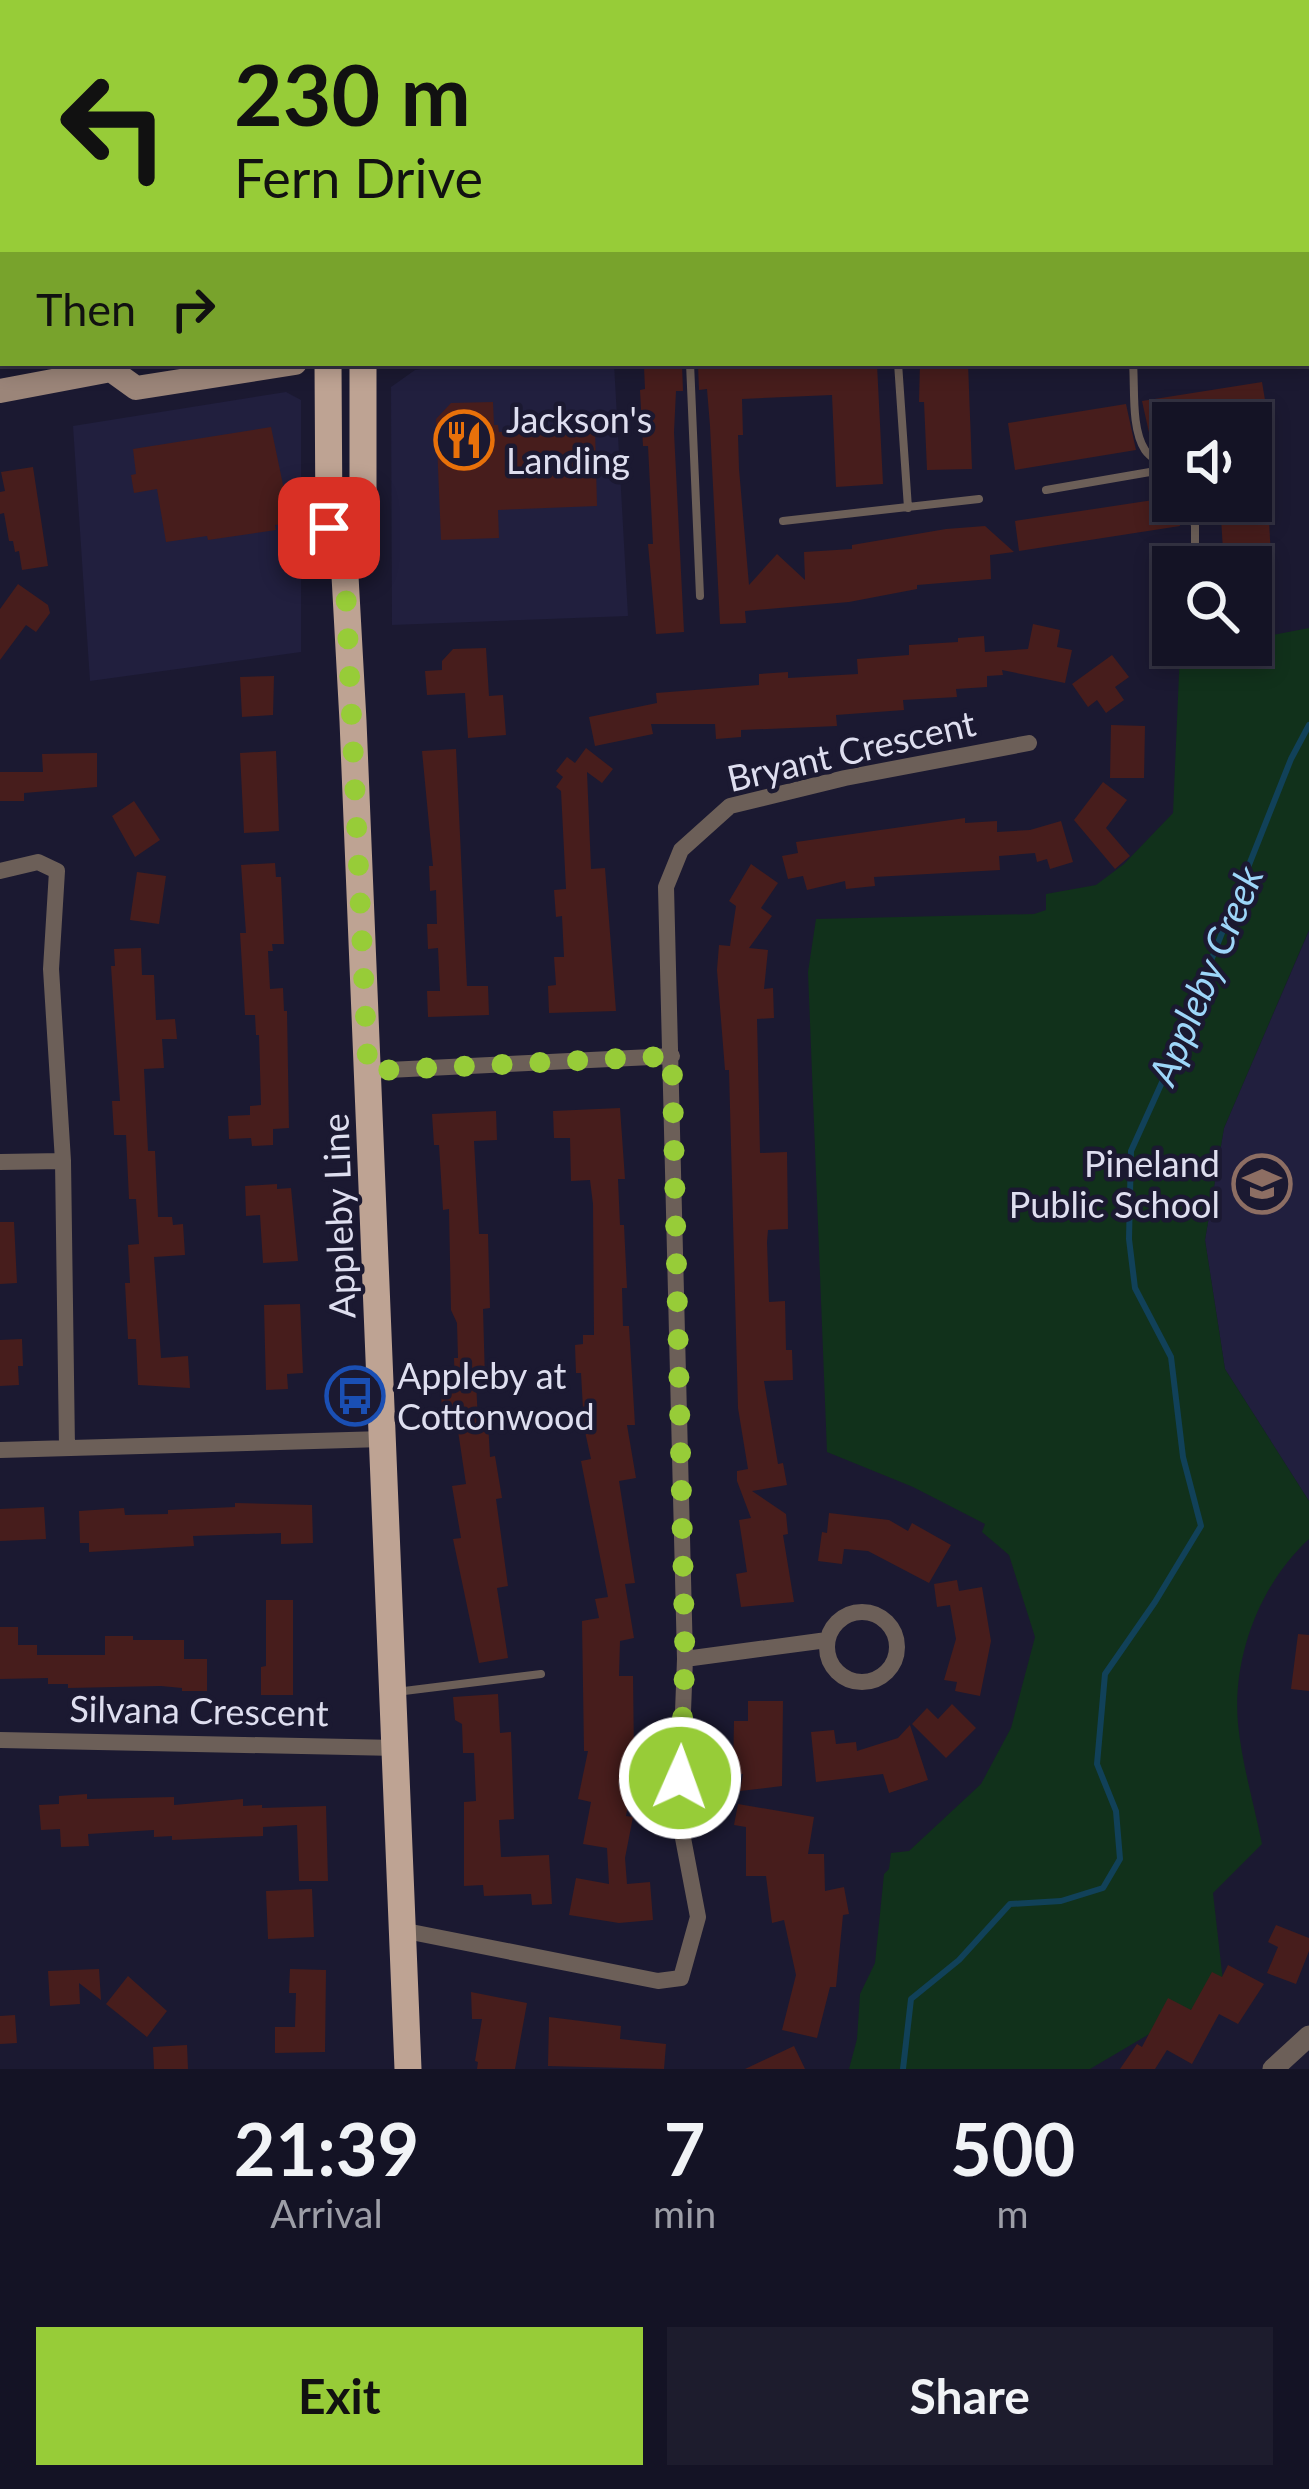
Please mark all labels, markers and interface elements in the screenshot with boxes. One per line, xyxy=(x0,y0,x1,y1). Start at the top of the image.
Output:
text: 230 m xyxy=(234,43,471,144)
icon: left xyxy=(36,48,192,204)
text: Fern Drive xyxy=(234,145,483,210)
icon: right xyxy=(160,276,226,342)
text: Then xyxy=(36,282,136,336)
place label: Jackson's Landing xyxy=(506,397,652,482)
map controls xyxy=(1152,402,1272,666)
button: sound xyxy=(1152,402,1272,522)
restaurant icon: Jackson's Landing xyxy=(433,409,495,471)
pin xyxy=(278,477,380,579)
icon: arrive xyxy=(296,495,362,561)
button: search xyxy=(1152,546,1272,666)
street label: Bryant Crescent xyxy=(723,700,980,800)
water label: Appleby Creek xyxy=(1138,858,1272,1093)
street label: Appleby Line xyxy=(312,1113,364,1319)
place label: Pineland Public School xyxy=(1009,1141,1220,1226)
school or university icon: Pineland Public School xyxy=(1231,1153,1293,1215)
place label: Appleby at Cottonwood xyxy=(397,1353,595,1438)
bus stop icon: Appleby at Cottonwood xyxy=(324,1365,386,1427)
street label: Silvana Crescent xyxy=(69,1686,329,1734)
position arrow xyxy=(617,1715,743,1841)
text: 21:39 xyxy=(234,2105,419,2191)
text: 7 xyxy=(664,2105,706,2191)
text: 500 xyxy=(950,2105,1075,2191)
text: Arrival xyxy=(270,2190,383,2236)
text: min xyxy=(653,2190,716,2236)
text: m xyxy=(997,2190,1029,2236)
button: Exit xyxy=(36,2327,643,2465)
button: Share xyxy=(667,2327,1273,2465)

